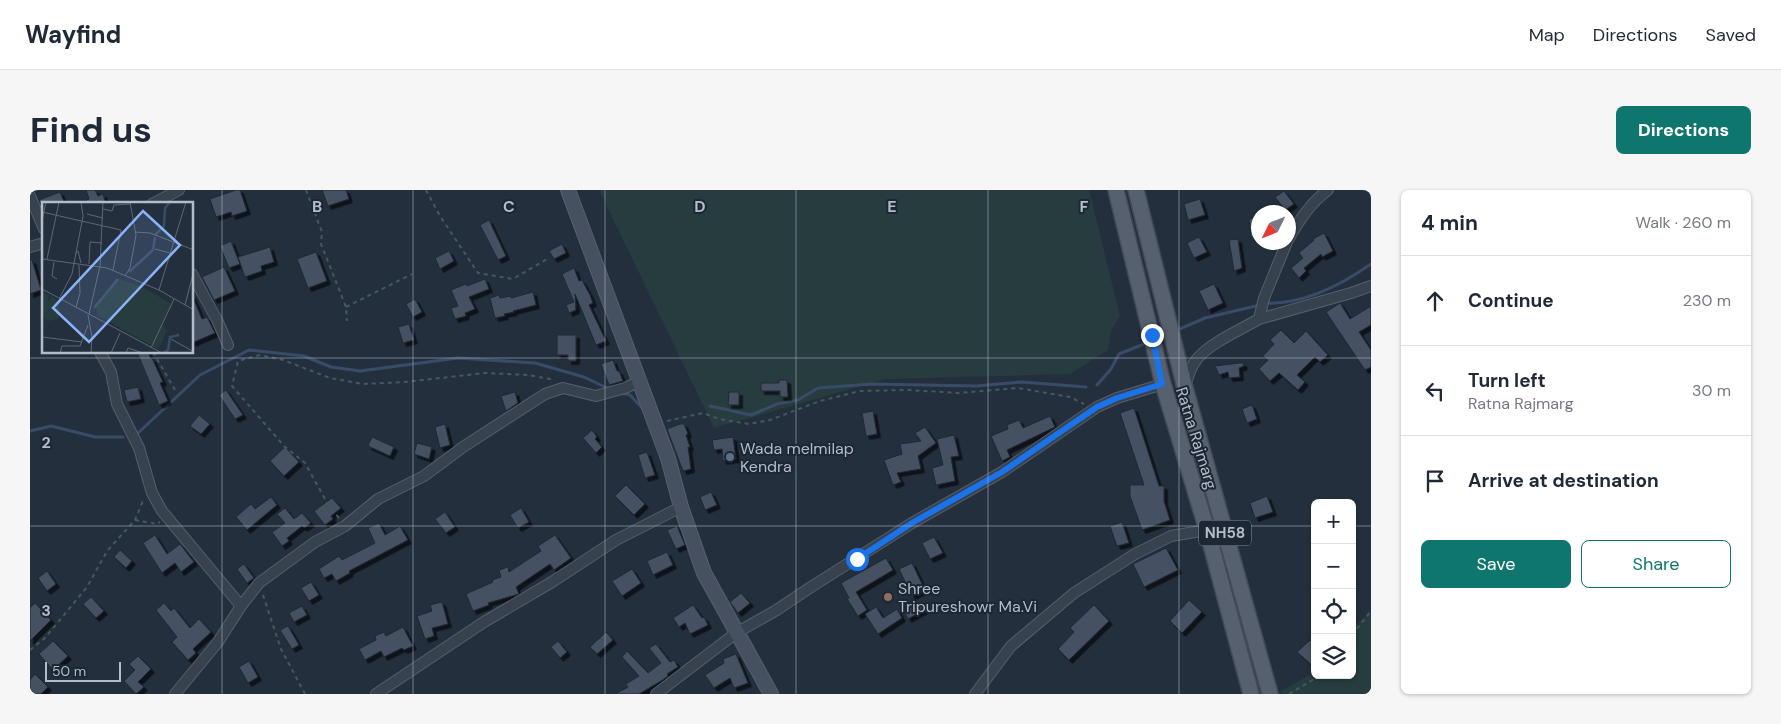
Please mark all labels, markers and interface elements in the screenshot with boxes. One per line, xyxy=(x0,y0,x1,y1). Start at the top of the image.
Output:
text: Wayfind xyxy=(25,19,121,50)
text: Map xyxy=(1529,23,1565,47)
text: Directions xyxy=(1593,23,1678,47)
text: Saved xyxy=(1706,23,1756,47)
button: Directions xyxy=(1616,106,1751,154)
text: Find us xyxy=(30,107,152,153)
text: B xyxy=(312,196,322,217)
text: C xyxy=(503,196,515,217)
text: D xyxy=(694,196,706,217)
text: E xyxy=(887,196,897,217)
text: F xyxy=(1080,196,1089,217)
inset map xyxy=(42,202,194,354)
north arrow xyxy=(1251,205,1296,250)
text: 4 min xyxy=(1421,209,1478,237)
text: Walk · 260 m xyxy=(1636,212,1731,233)
icon: ahead xyxy=(1421,287,1449,315)
text: Continue xyxy=(1468,288,1554,313)
text: 230 m xyxy=(1683,290,1731,311)
route end xyxy=(1141,324,1164,347)
text: Turn left xyxy=(1468,368,1546,393)
icon: left xyxy=(1421,377,1449,405)
text: 30 m xyxy=(1692,380,1731,401)
street label: Ratna Rajmarg xyxy=(1171,385,1222,492)
text: Ratna Rajmarg xyxy=(1468,393,1574,414)
text: 2 xyxy=(41,432,51,453)
place label: Wada melmilap Kendra xyxy=(740,438,854,477)
marker: Wada melmilap Kendra xyxy=(724,451,736,463)
icon: arrive xyxy=(1421,467,1449,495)
text: Arrive at destination xyxy=(1468,468,1659,493)
map controls xyxy=(1311,499,1356,679)
button: + xyxy=(1311,499,1356,544)
road number: NH58 xyxy=(1199,520,1251,546)
button: Save xyxy=(1421,540,1571,588)
button: Share xyxy=(1581,540,1731,588)
button: − xyxy=(1311,544,1356,589)
route start xyxy=(846,548,869,571)
place label: Shree Tripureshowr Ma.Vi xyxy=(898,578,1037,617)
button: locate xyxy=(1311,589,1356,634)
marker: Shree Tripureshowr Ma.Vi xyxy=(882,591,894,603)
text: 3 xyxy=(41,600,51,621)
button: layers xyxy=(1311,634,1356,679)
scale bar xyxy=(45,659,121,682)
text: 50 m xyxy=(52,662,86,680)

